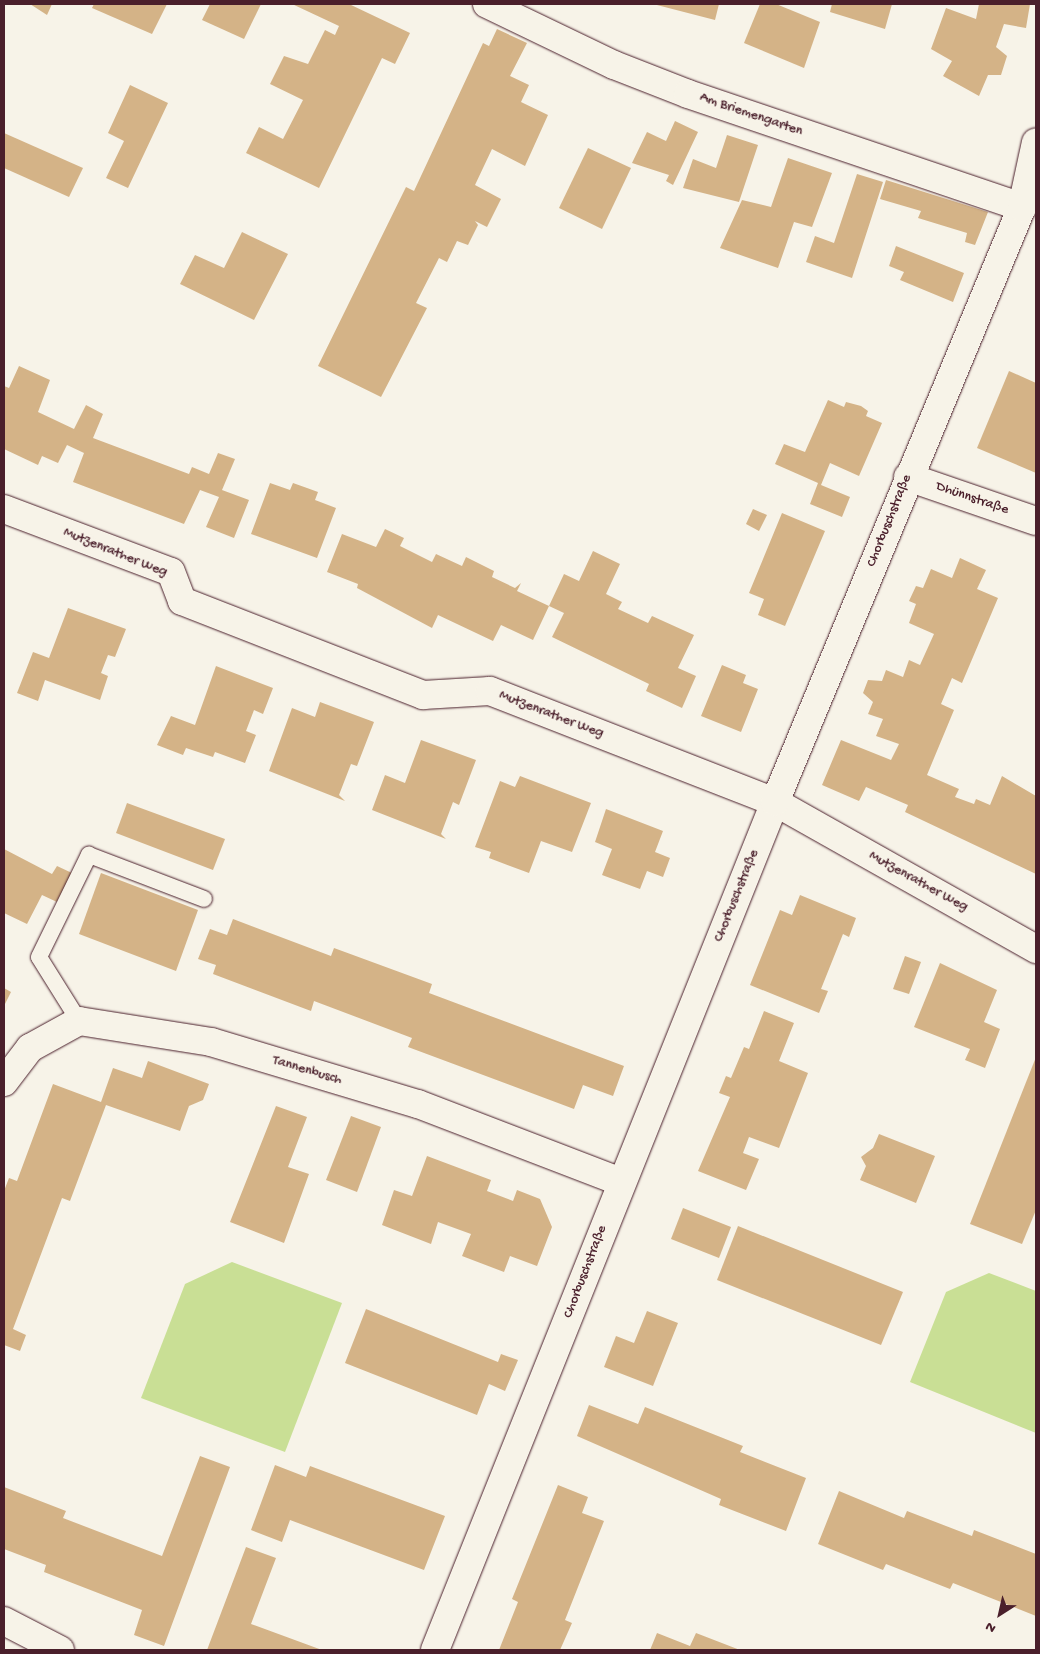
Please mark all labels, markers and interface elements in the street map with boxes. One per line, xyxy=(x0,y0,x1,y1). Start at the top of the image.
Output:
street label: Am Briemengarten xyxy=(697,89,805,141)
street label: Chorbuschstraße xyxy=(864,472,916,570)
street label: Dhünnstraße xyxy=(933,479,1011,519)
street label: Mutzenrather Weg xyxy=(61,524,169,582)
street label: Mutzenrather Weg xyxy=(496,687,606,743)
street label: Chorbuschstraße xyxy=(711,847,763,945)
street label: Mutzenrather Weg xyxy=(866,848,970,916)
street label: Tannenbusch xyxy=(270,1052,344,1090)
street label: Chorbuschstraße xyxy=(561,1223,611,1321)
north arrow xyxy=(975,1589,1025,1639)
text: N xyxy=(982,1617,1000,1636)

